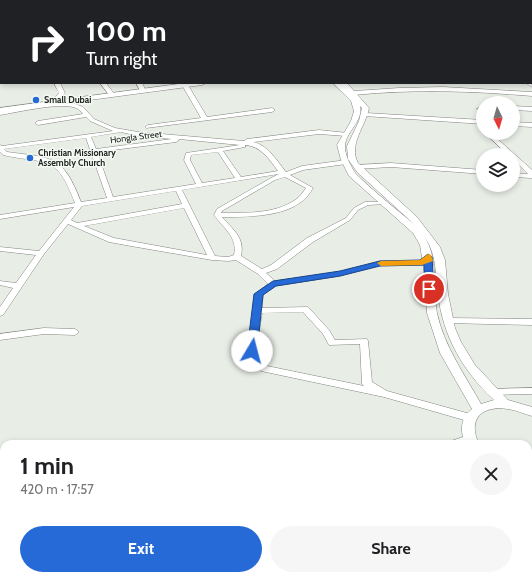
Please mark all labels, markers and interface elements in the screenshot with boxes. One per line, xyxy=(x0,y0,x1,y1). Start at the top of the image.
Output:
text: 100 m xyxy=(86,14,167,48)
icon: right xyxy=(20,16,72,68)
text: Turn right xyxy=(86,48,157,70)
place label: Small Dubai xyxy=(44,94,91,105)
marker: Small Dubai xyxy=(31,95,41,105)
north arrow xyxy=(476,96,520,140)
map controls xyxy=(476,96,520,192)
street label: Hongla Street xyxy=(109,128,163,145)
place label: Christian Missionary Assembly Church xyxy=(38,147,116,168)
button: layers xyxy=(476,148,520,192)
marker: Christian Missionary Assembly Church xyxy=(25,153,35,163)
pin xyxy=(412,272,446,306)
icon: arrive xyxy=(418,278,440,300)
position arrow xyxy=(231,330,273,372)
text: 1 min xyxy=(20,451,74,480)
button: close xyxy=(470,453,512,495)
text: 420 m · 17:57 xyxy=(20,481,94,497)
button: Exit xyxy=(20,526,262,572)
button: Share xyxy=(270,526,512,572)

